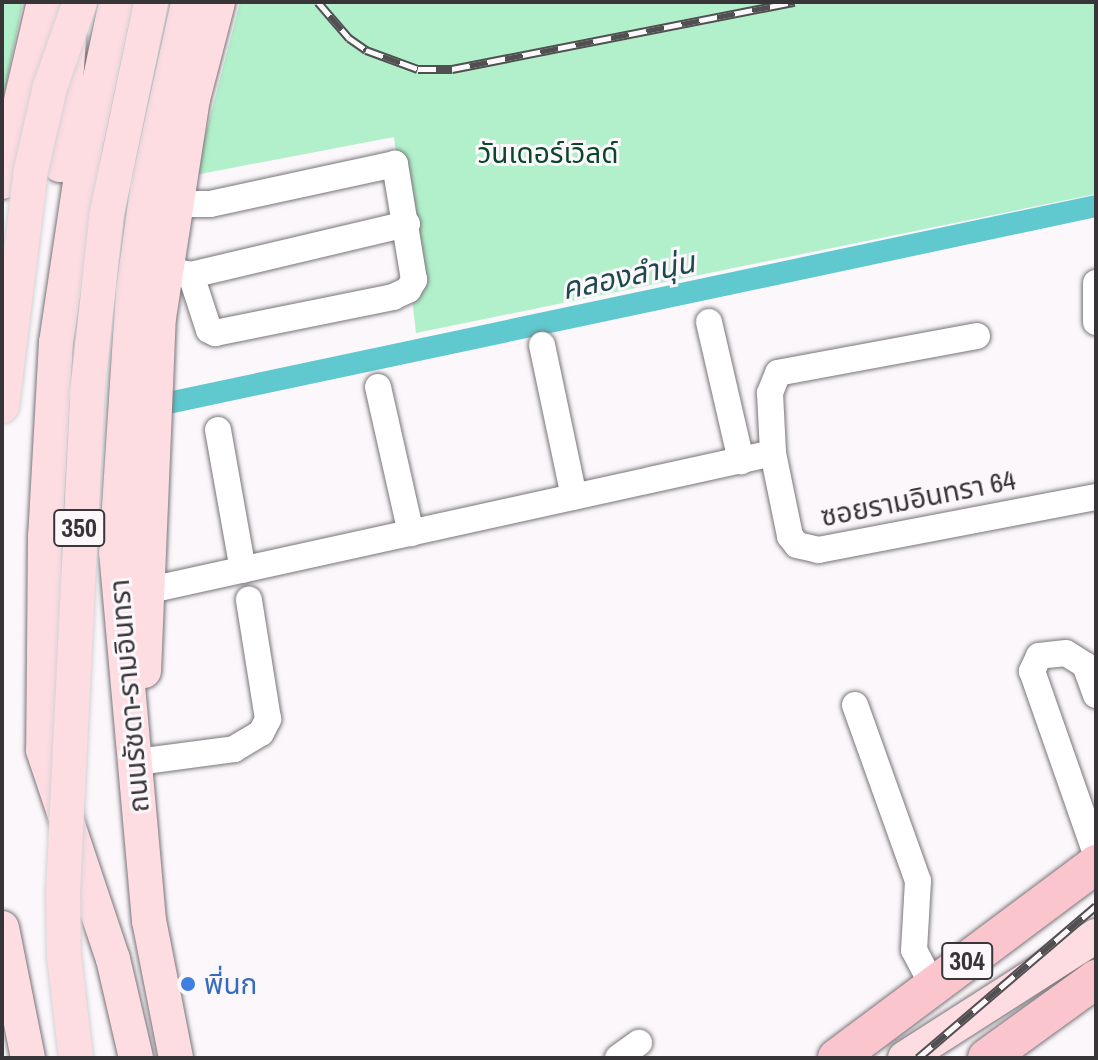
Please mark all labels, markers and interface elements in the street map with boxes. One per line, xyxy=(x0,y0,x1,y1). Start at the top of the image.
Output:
park label: วันเดอร์เวิลด์ xyxy=(478,136,618,170)
water label: คลองลำนุ่น xyxy=(558,243,698,307)
street label: ซอยรามอินทรา 64 xyxy=(818,463,1018,533)
road number: 350 xyxy=(53,506,105,550)
street label: ถนนรัชดา-รามอินทรา xyxy=(102,578,156,814)
road number: 304 xyxy=(941,939,993,983)
place label: พี่นก xyxy=(204,967,257,1001)
marker: พี่นก xyxy=(179,975,197,993)

